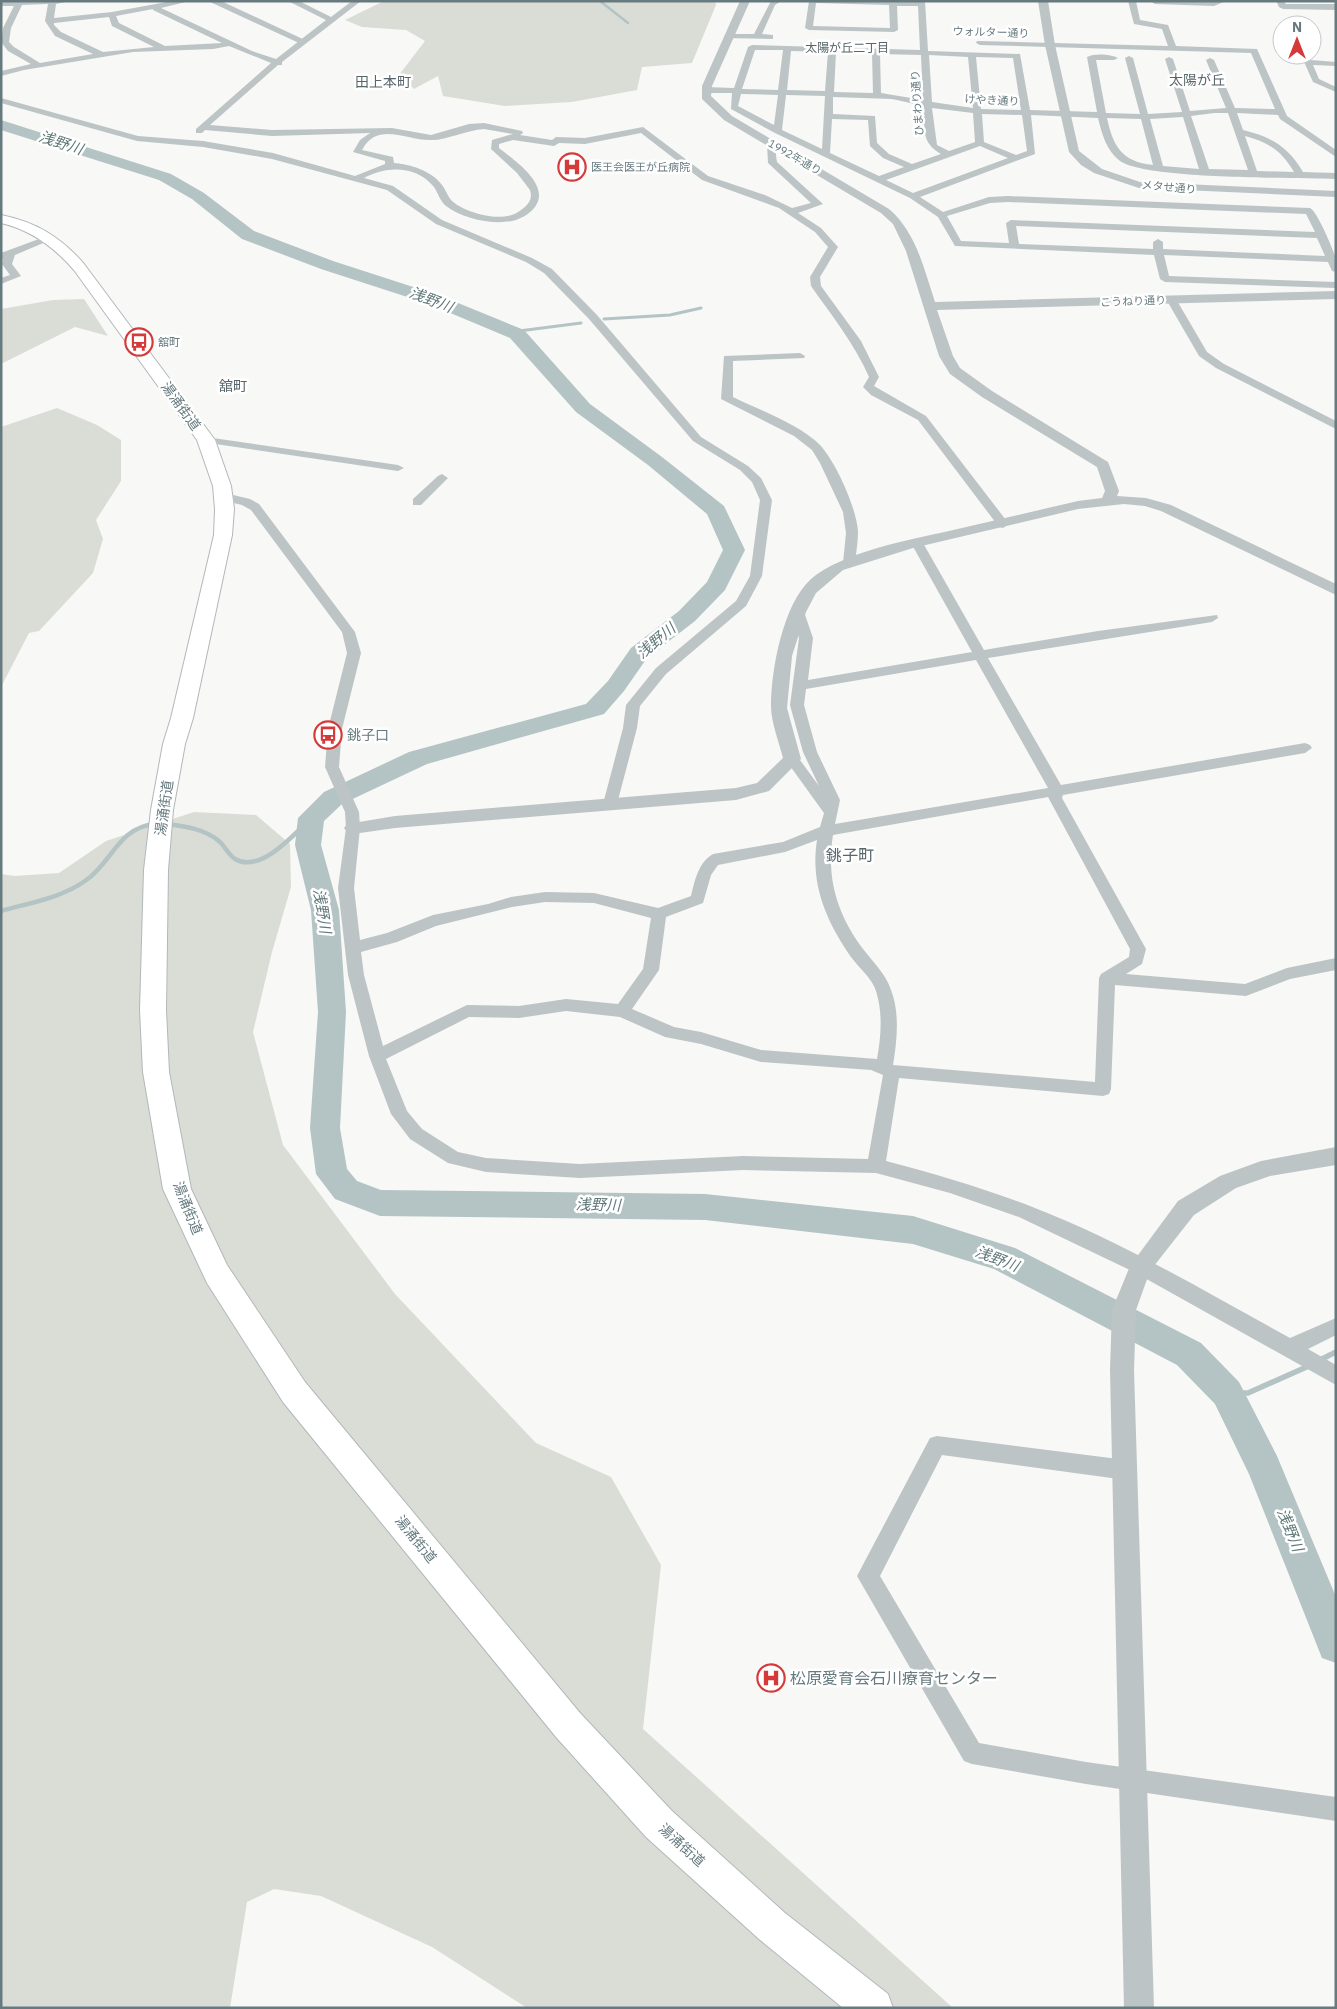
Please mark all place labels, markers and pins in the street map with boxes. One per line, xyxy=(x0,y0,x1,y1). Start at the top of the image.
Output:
hospital icon: 医王会医王が丘病院 xyxy=(557,152,587,182)
place label: 医王会医王が丘病院 xyxy=(591,160,690,174)
bus stop icon: 舘町 xyxy=(124,327,154,357)
place label: 舘町 xyxy=(158,335,180,349)
bus stop icon: 銚子口 xyxy=(313,720,343,750)
place label: 銚子口 xyxy=(347,726,389,744)
hospital icon: 松原愛育会石川療育センター xyxy=(756,1663,786,1693)
place label: 松原愛育会石川療育センター xyxy=(790,1668,998,1688)

